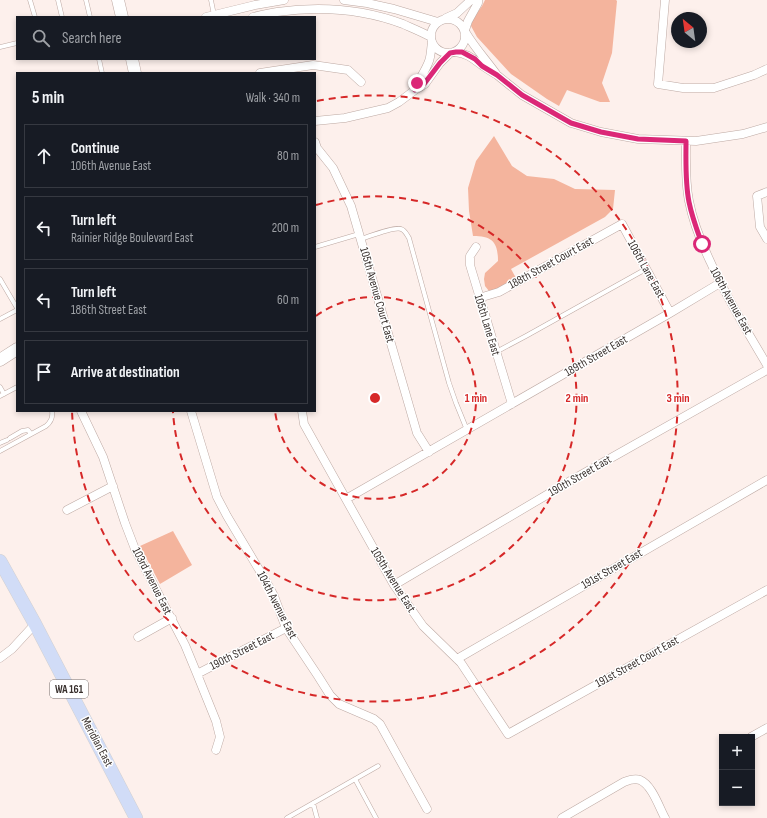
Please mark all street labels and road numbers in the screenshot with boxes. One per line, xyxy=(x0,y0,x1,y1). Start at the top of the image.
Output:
street label: 188th Street Court East xyxy=(506,233,596,293)
street label: 106th Lane East xyxy=(624,237,668,301)
street label: 105th Avenue Court East xyxy=(356,246,398,345)
street label: 106th Avenue East xyxy=(706,265,756,337)
street label: 105th Lane East xyxy=(471,293,504,358)
street label: 189th Street East xyxy=(562,332,630,380)
street label: 190th Street East xyxy=(546,452,614,500)
street label: 103rd Avenue East xyxy=(129,545,175,617)
street label: 105th Avenue East xyxy=(367,545,419,615)
street label: 191st Street East xyxy=(579,545,646,593)
street label: 104th Avenue East xyxy=(254,569,301,642)
street label: 190th Street East xyxy=(207,628,277,674)
street label: 191st Street Court East xyxy=(593,633,682,691)
road number: WA 161 xyxy=(50,680,88,698)
street label: Meridian East xyxy=(78,715,116,770)

